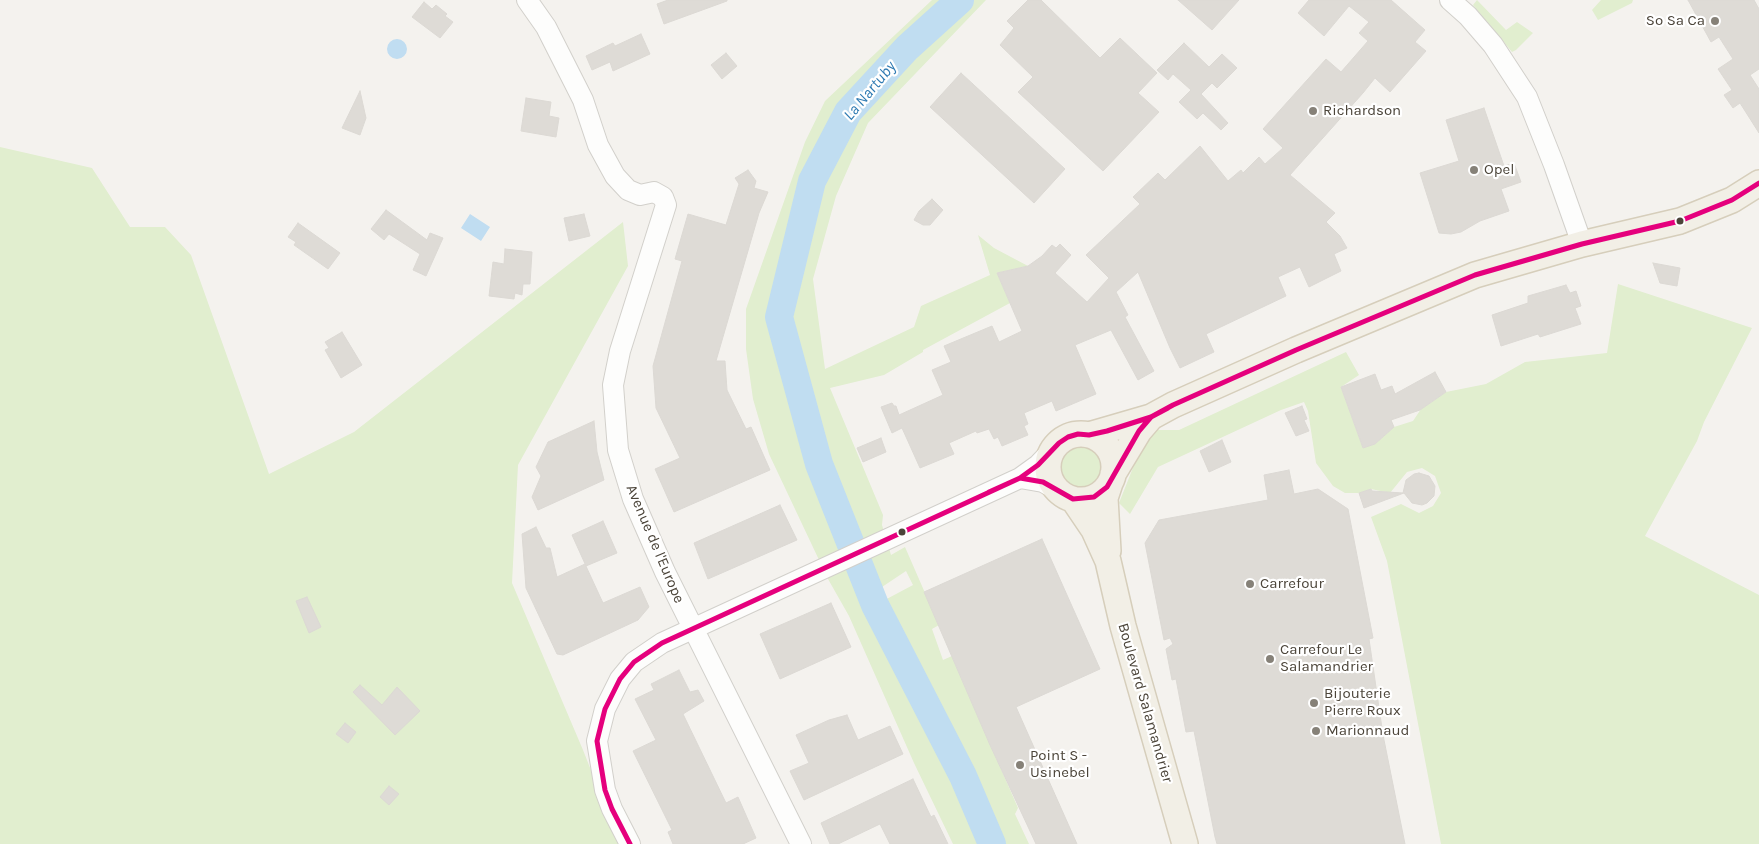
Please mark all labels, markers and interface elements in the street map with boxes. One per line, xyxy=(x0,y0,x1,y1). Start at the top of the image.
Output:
place label: So Sa Ca xyxy=(1646,12,1705,30)
marker: So Sa Ca xyxy=(1709,15,1721,27)
water label: La Nartuby xyxy=(840,58,900,124)
place label: Richardson xyxy=(1323,102,1401,120)
marker: Richardson xyxy=(1307,105,1319,117)
place label: Opel xyxy=(1484,161,1514,179)
marker: Opel xyxy=(1468,164,1480,176)
unlabelled marker xyxy=(1675,216,1685,226)
street label: Avenue de l'Europe xyxy=(622,482,688,606)
unlabelled marker xyxy=(897,527,907,537)
place label: Carrefour xyxy=(1260,575,1324,593)
marker: Carrefour xyxy=(1244,578,1256,590)
street label: Boulevard Salamandrier xyxy=(1114,621,1176,785)
place label: Carrefour Le Salamandrier xyxy=(1280,641,1373,676)
marker: Carrefour Le Salamandrier xyxy=(1264,653,1276,665)
place label: Bijouterie Pierre Roux xyxy=(1324,685,1401,720)
marker: Bijouterie Pierre Roux xyxy=(1308,697,1320,709)
place label: Marionnaud xyxy=(1326,722,1409,740)
marker: Marionnaud xyxy=(1310,725,1322,737)
place label: Point S - Usinebel xyxy=(1030,747,1090,782)
marker: Point S - Usinebel xyxy=(1014,759,1026,771)

